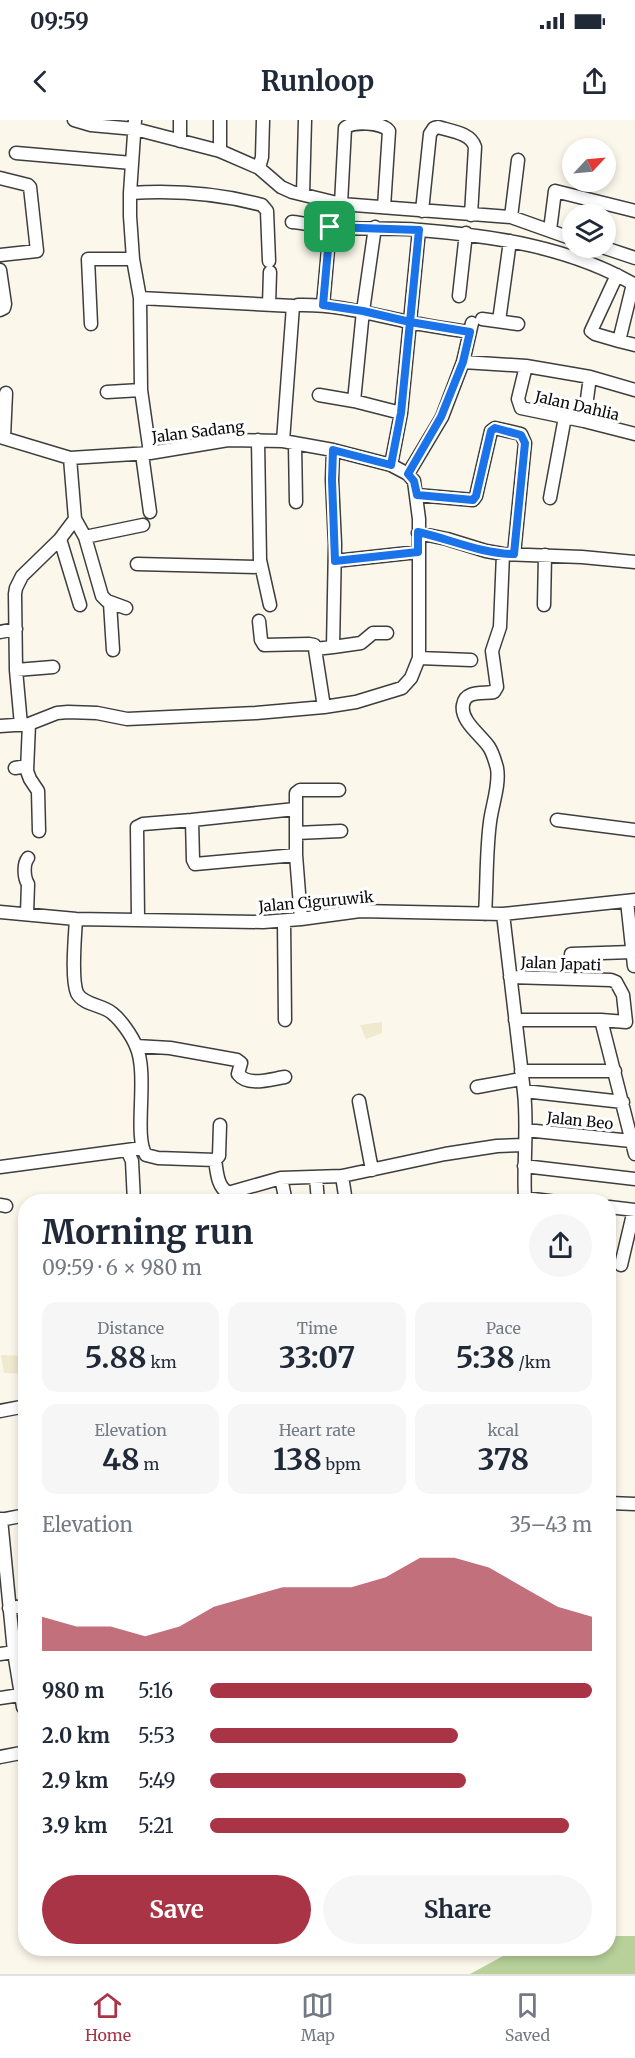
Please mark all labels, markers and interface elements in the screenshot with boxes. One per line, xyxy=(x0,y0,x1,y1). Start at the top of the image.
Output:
text: 09:59 xyxy=(30,7,89,35)
text: Runloop xyxy=(261,64,374,98)
icon: back xyxy=(24,65,57,98)
icon: share xyxy=(578,65,611,98)
north arrow xyxy=(562,138,616,192)
map controls xyxy=(562,138,616,258)
pin xyxy=(304,201,355,252)
button: layers xyxy=(562,204,616,258)
icon: arrive xyxy=(313,210,346,243)
street label: Jalan Dahlia xyxy=(532,386,621,424)
street label: Jalan Sadang xyxy=(150,416,245,447)
street label: Jalan Ciguruwik xyxy=(257,887,375,916)
street label: Jalan Japati xyxy=(519,953,602,974)
street label: Jalan Beo xyxy=(545,1107,614,1133)
text: Morning run xyxy=(42,1212,253,1253)
button: share xyxy=(529,1214,592,1277)
text: 09:59 · 6 × 980 m xyxy=(42,1255,202,1280)
text: Distance xyxy=(97,1318,164,1338)
text: Time xyxy=(297,1318,337,1338)
text: Pace xyxy=(486,1318,521,1338)
text: 5.88 xyxy=(85,1338,147,1376)
text: 33:07 xyxy=(279,1338,355,1376)
text: 5:38 xyxy=(456,1338,515,1376)
text: km xyxy=(147,1352,177,1372)
text: /km xyxy=(515,1352,551,1372)
text: Elevation xyxy=(94,1420,167,1440)
text: Heart rate xyxy=(279,1420,355,1440)
text: kcal xyxy=(488,1420,519,1440)
text: 48 xyxy=(102,1440,140,1478)
text: 138 xyxy=(273,1440,322,1478)
text: 378 xyxy=(478,1440,529,1478)
text: m xyxy=(140,1454,159,1474)
text: bpm xyxy=(322,1454,361,1474)
text: Elevation xyxy=(42,1512,133,1537)
text: 35–43 m xyxy=(509,1512,592,1537)
text: 980 m xyxy=(42,1678,104,1703)
text: 5:16 xyxy=(138,1678,173,1703)
text: 2.0 km xyxy=(42,1723,110,1748)
text: 5:53 xyxy=(138,1723,175,1748)
text: 2.9 km xyxy=(42,1768,108,1793)
text: 5:49 xyxy=(138,1768,176,1793)
text: 3.9 km xyxy=(42,1813,107,1838)
text: 5:21 xyxy=(138,1813,174,1838)
button: Save xyxy=(42,1875,311,1944)
button: Share xyxy=(323,1875,592,1944)
tab: Home xyxy=(85,1989,131,2045)
tab: Map xyxy=(301,1989,335,2045)
tab: Saved xyxy=(505,1989,550,2045)

